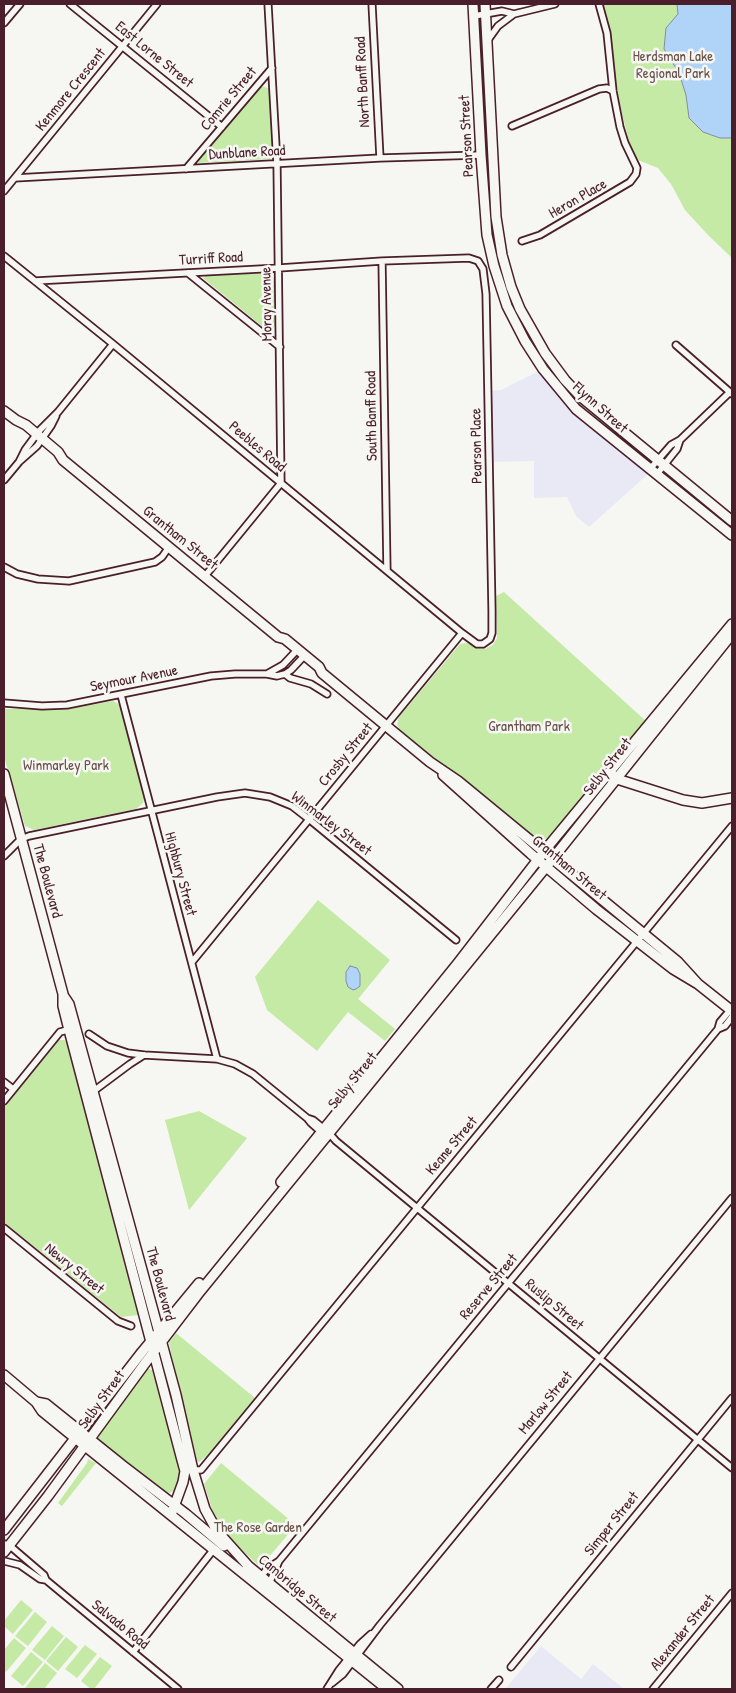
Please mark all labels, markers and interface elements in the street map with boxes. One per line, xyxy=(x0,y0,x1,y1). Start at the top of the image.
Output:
street label: East Lorne Street xyxy=(111,18,197,92)
street label: North Banff Road xyxy=(352,36,374,128)
street label: Kenmore Crescent xyxy=(32,45,110,135)
park label: Herdsman Lake Regional Park xyxy=(633,48,713,83)
street label: Comrie Street xyxy=(197,63,261,135)
street label: Pearson Street xyxy=(456,95,478,177)
street label: Dunblane Road xyxy=(208,142,286,164)
street label: Heron Place xyxy=(546,175,610,223)
street label: Turriff Road xyxy=(179,248,243,270)
street label: Moray Avenue xyxy=(257,267,277,341)
street label: South Banff Road xyxy=(362,371,382,461)
street label: Flynn Street xyxy=(569,379,631,437)
street label: Pearson Place xyxy=(467,408,487,484)
street label: Peebles Road xyxy=(225,418,289,476)
street label: Grantham Street xyxy=(139,502,221,574)
street label: Seymour Avenue xyxy=(89,662,179,696)
park label: Grantham Park xyxy=(488,718,570,736)
street label: Crosby Street xyxy=(315,720,377,790)
street label: Selby Street xyxy=(580,735,636,799)
park label: Winmarley Park xyxy=(23,757,109,775)
street label: Winmarley Street xyxy=(287,788,375,860)
street label: Highbury Street xyxy=(160,830,200,918)
street label: Grantham Street xyxy=(528,832,610,904)
street label: The Boulevard xyxy=(28,842,66,920)
street label: Selby Street xyxy=(325,1049,381,1113)
street label: Keane Street xyxy=(422,1113,482,1179)
street label: Newry Street xyxy=(41,1240,107,1298)
street label: The Boulevard xyxy=(141,1245,179,1323)
street label: Reserve Street xyxy=(456,1250,522,1324)
street label: Ruslip Street xyxy=(521,1275,587,1335)
street label: Selby Street xyxy=(75,1367,129,1433)
street label: Marlow Street xyxy=(515,1368,577,1438)
street label: Simper Street xyxy=(581,1488,643,1560)
park label: The Rose Garden xyxy=(214,1519,302,1537)
street label: Cambridge Street xyxy=(254,1551,340,1627)
street label: Alexander Street xyxy=(647,1591,719,1675)
street label: Salvado Road xyxy=(88,1596,152,1654)

